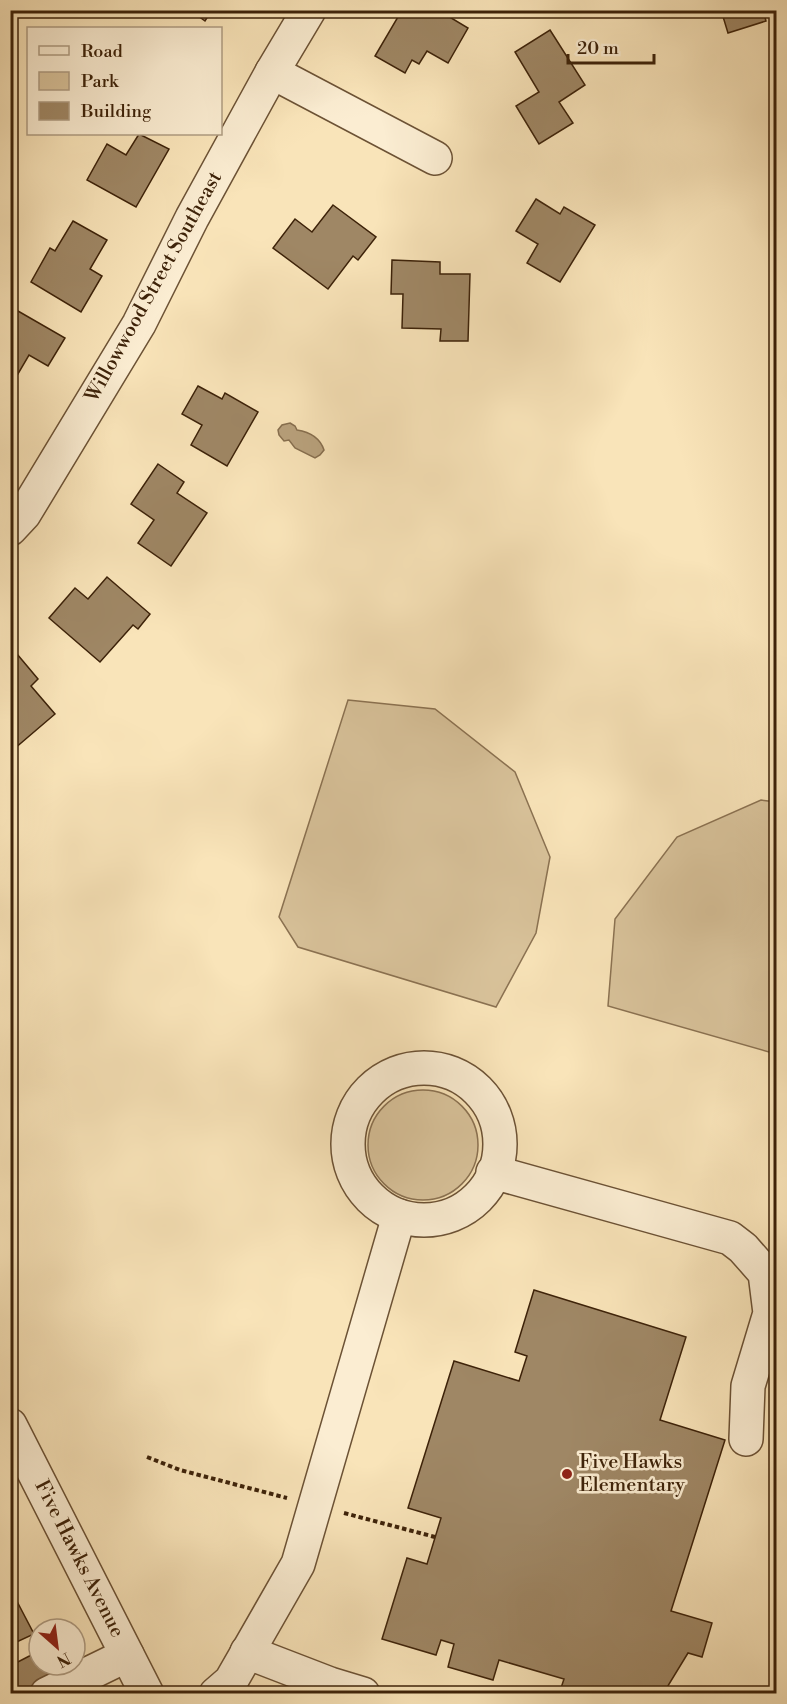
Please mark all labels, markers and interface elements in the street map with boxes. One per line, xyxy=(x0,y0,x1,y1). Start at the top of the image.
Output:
legend xyxy=(27,27,222,135)
scale bar xyxy=(568,27,654,65)
text: 20 m xyxy=(577,37,619,60)
text: Road xyxy=(81,40,124,63)
text: Park xyxy=(81,70,120,93)
text: Building xyxy=(80,100,152,123)
street label: Willowwood Street Southeast xyxy=(80,167,228,408)
place label: Five Hawks Elementary xyxy=(579,1450,685,1498)
marker: Five Hawks Elementary xyxy=(560,1467,574,1481)
street label: Five Hawks Avenue xyxy=(29,1476,129,1642)
north arrow xyxy=(27,1617,87,1677)
text: N xyxy=(53,1648,74,1671)

